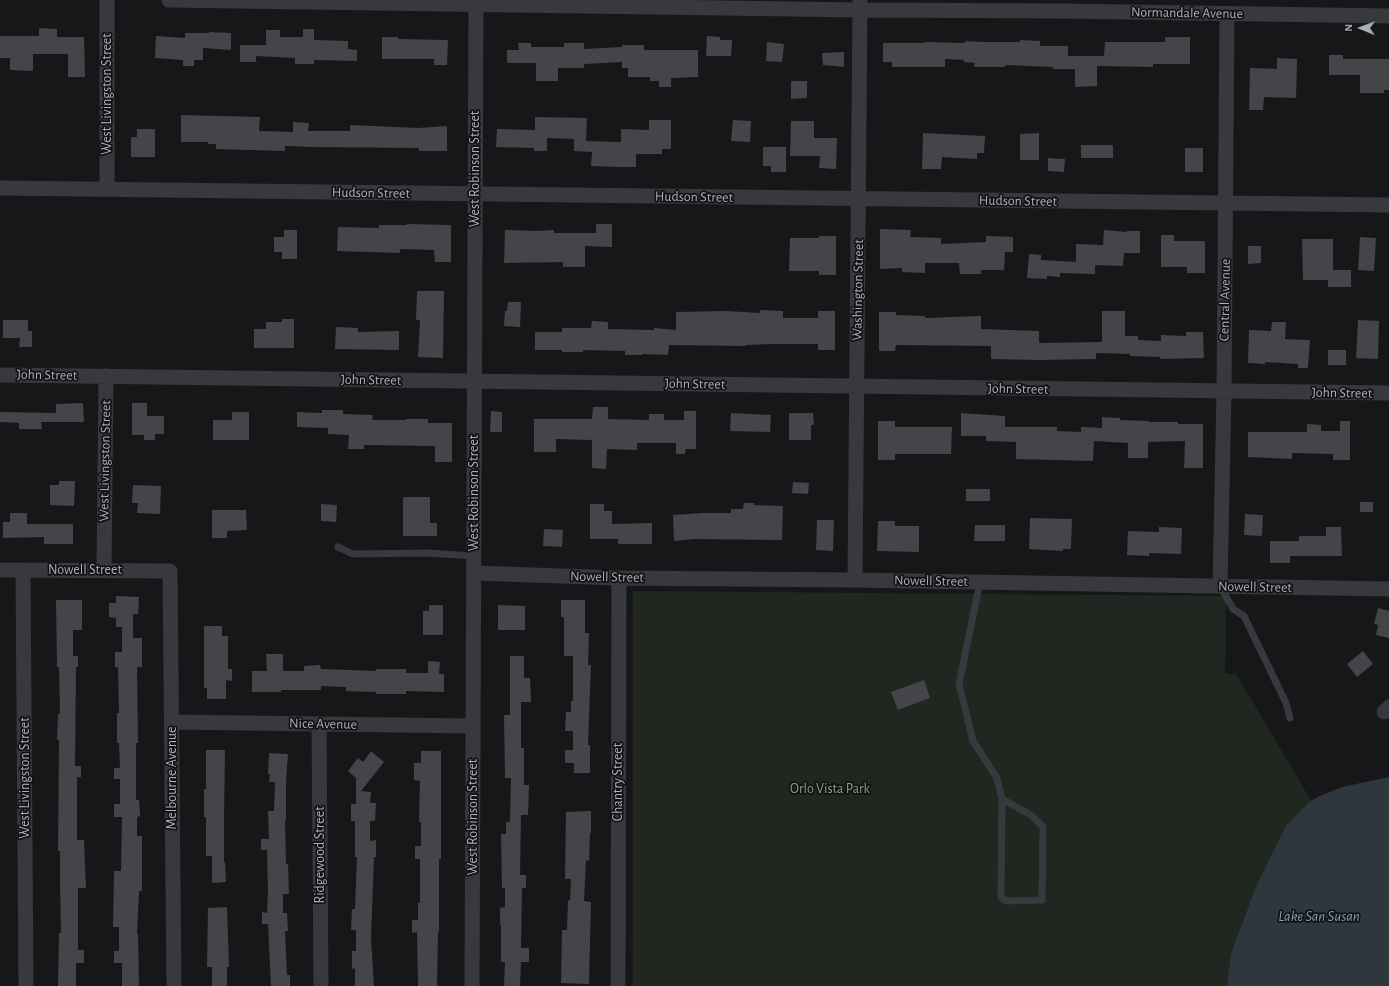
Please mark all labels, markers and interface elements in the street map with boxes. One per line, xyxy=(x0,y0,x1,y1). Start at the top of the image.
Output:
street label: Normandale Avenue xyxy=(1131,4,1243,22)
north arrow xyxy=(1341,8,1381,48)
text: N xyxy=(1343,24,1354,32)
street label: West Livingston Street xyxy=(99,33,115,155)
street label: West Robinson Street xyxy=(467,111,483,227)
street label: Hudson Street xyxy=(332,184,410,202)
street label: Hudson Street xyxy=(655,188,733,206)
street label: Hudson Street xyxy=(979,192,1057,210)
street label: Washington Street xyxy=(849,239,867,341)
street label: Central Avenue xyxy=(1216,259,1234,341)
street label: John Street xyxy=(17,366,77,384)
street label: John Street xyxy=(341,371,401,389)
street label: John Street xyxy=(665,375,725,393)
street label: John Street xyxy=(988,380,1048,398)
street label: John Street xyxy=(1312,384,1372,402)
street label: West Livingston Street xyxy=(96,400,114,522)
street label: West Robinson Street xyxy=(466,435,482,551)
street label: Nowell Street xyxy=(48,562,122,578)
street label: Nowell Street xyxy=(570,568,644,586)
street label: Nowell Street xyxy=(894,572,968,590)
street label: Nowell Street xyxy=(1218,578,1292,596)
street label: Nice Avenue xyxy=(289,715,357,733)
street label: West Livingston Street xyxy=(17,717,33,839)
street label: Melbourne Avenue xyxy=(164,726,180,830)
street label: Chantry Street xyxy=(610,743,626,821)
street label: West Robinson Street xyxy=(465,759,481,875)
park label: Orlo Vista Park xyxy=(790,781,870,797)
street label: Ridgewood Street xyxy=(312,806,328,904)
water label: Lake San Susan xyxy=(1278,907,1360,925)

